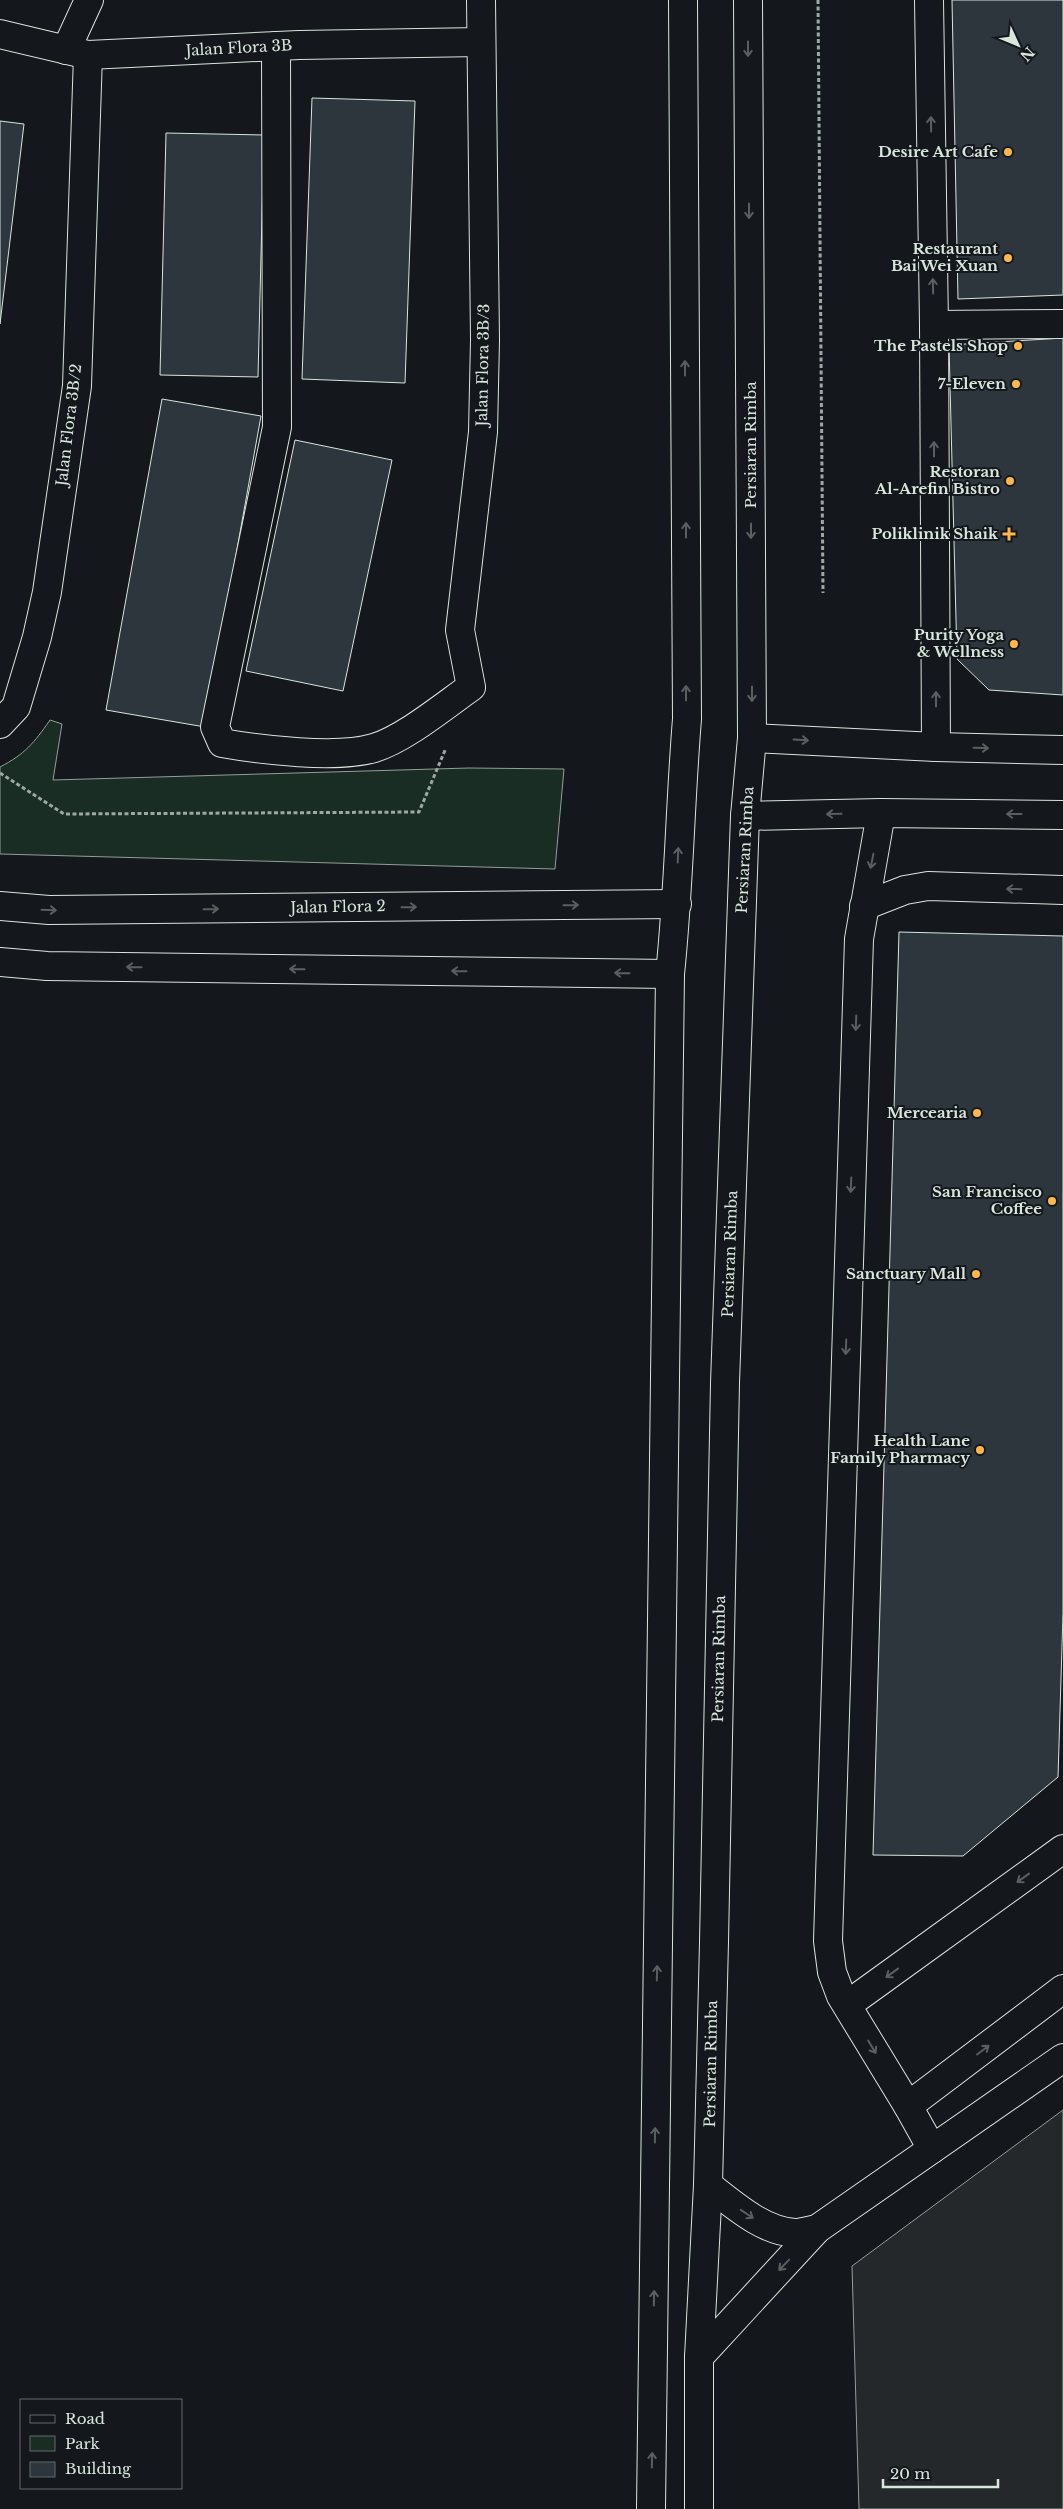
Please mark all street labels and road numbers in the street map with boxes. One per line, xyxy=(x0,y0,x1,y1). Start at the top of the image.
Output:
street label: Jalan Flora 3B xyxy=(183,35,293,60)
street label: Jalan Flora 3B/3 xyxy=(472,303,493,429)
street label: Jalan Flora 3B/2 xyxy=(51,363,85,489)
street label: Persiaran Rimba xyxy=(741,381,760,509)
street label: Persiaran Rimba xyxy=(732,785,757,914)
street label: Jalan Flora 2 xyxy=(288,896,386,917)
street label: Persiaran Rimba xyxy=(718,1189,741,1318)
street label: Persiaran Rimba xyxy=(708,1595,729,1723)
street label: Persiaran Rimba xyxy=(700,2000,721,2128)

